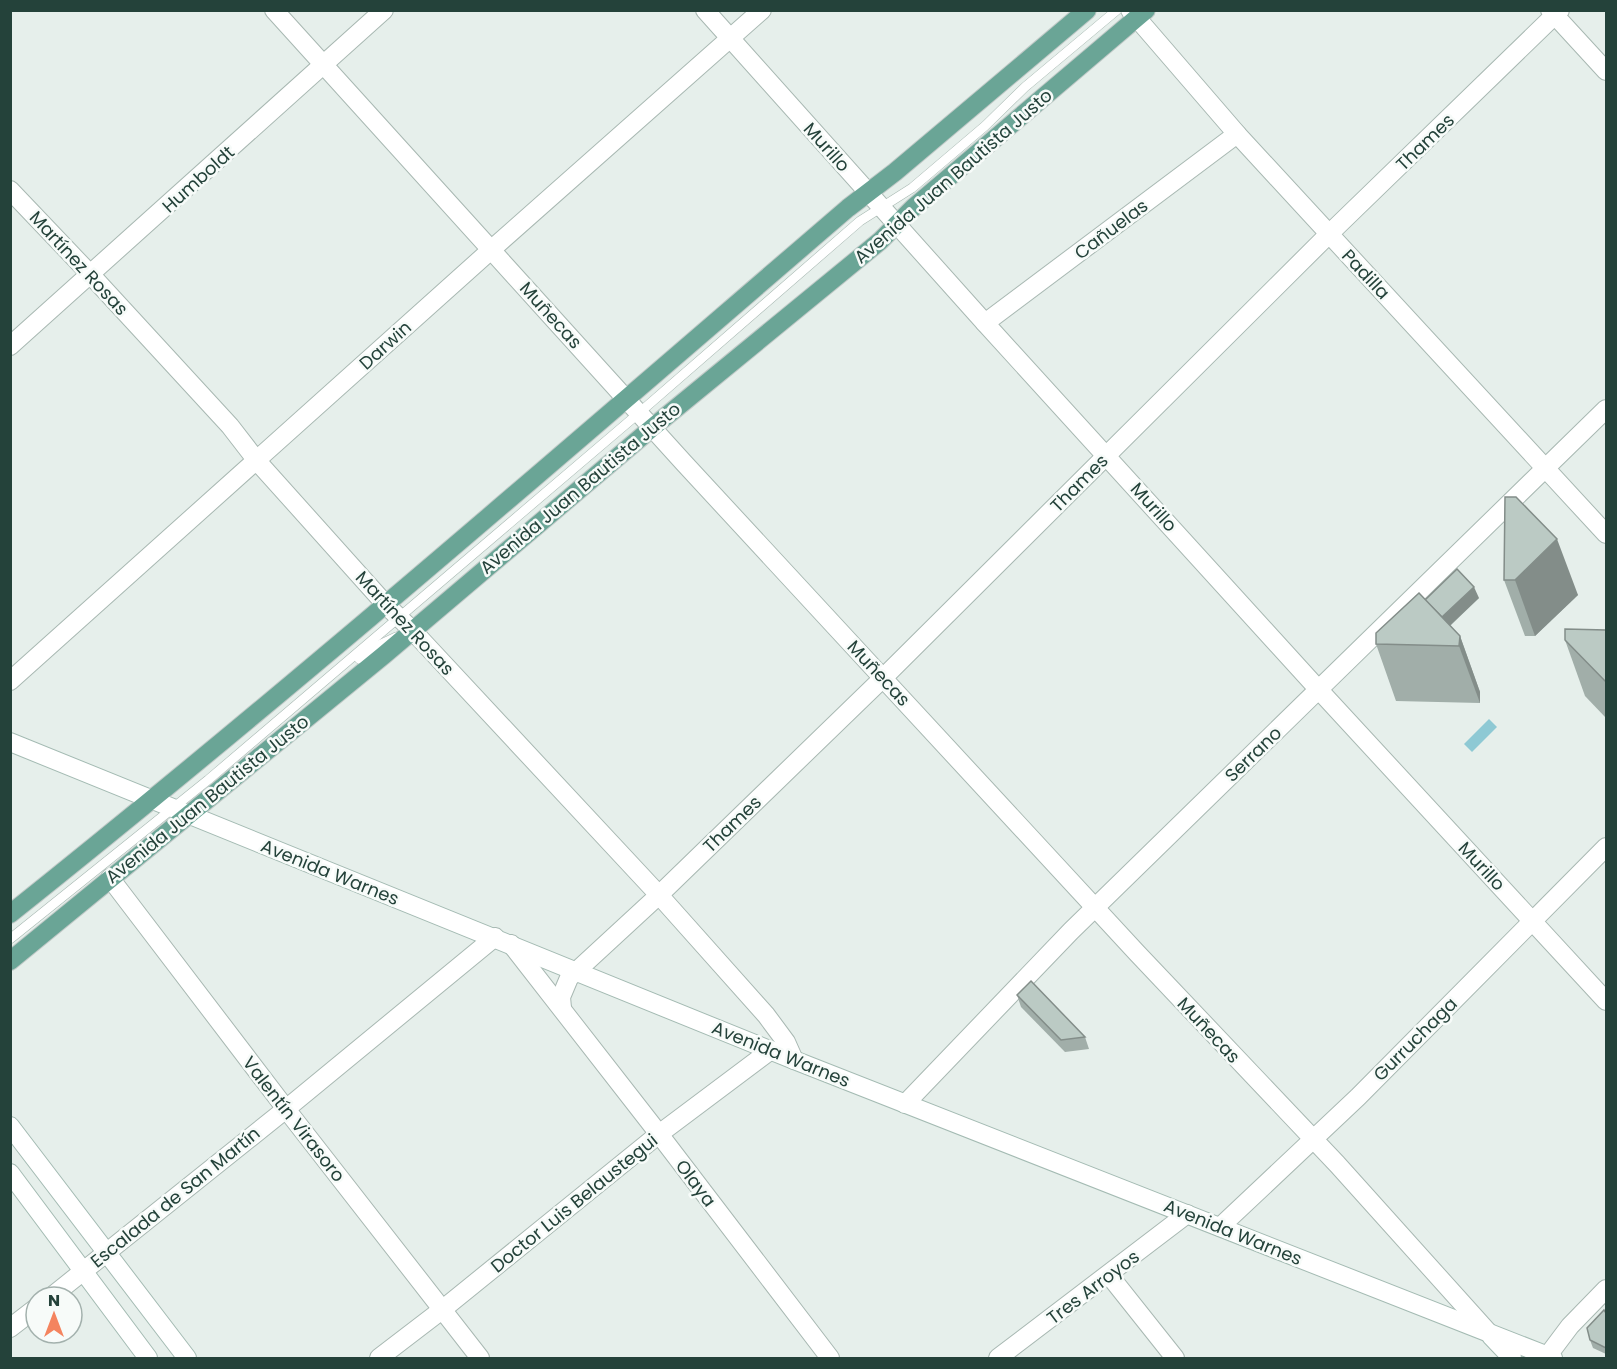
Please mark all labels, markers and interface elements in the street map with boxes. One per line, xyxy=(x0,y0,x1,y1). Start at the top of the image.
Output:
street label: Avenida Juan Bautista Justo xyxy=(849,83,1057,269)
street label: Thames xyxy=(1390,108,1460,176)
street label: Murillo xyxy=(798,117,856,177)
street label: Humboldt xyxy=(156,140,240,218)
street label: Cañuelas xyxy=(1069,193,1153,265)
street label: Martínez Rosas xyxy=(24,205,134,321)
street label: Padilla xyxy=(1336,243,1396,305)
street label: Muñecas xyxy=(514,276,588,354)
street label: Darwin xyxy=(353,315,417,375)
street label: Avenida Juan Bautista Justo xyxy=(474,396,686,580)
street label: Thames xyxy=(1045,449,1113,517)
street label: Murillo xyxy=(1125,477,1183,537)
street label: Martínez Rosas xyxy=(350,565,460,681)
street label: Muñecas xyxy=(842,634,916,712)
street label: Avenida Juan Bautista Justo xyxy=(100,709,314,889)
street label: Serrano xyxy=(1219,721,1287,787)
street label: Thames xyxy=(697,790,767,858)
street label: Avenida Warnes xyxy=(257,833,403,911)
street label: Murillo xyxy=(1453,836,1511,896)
street label: Muñecas xyxy=(1172,991,1246,1069)
street label: Gurruchaga xyxy=(1367,991,1463,1087)
street label: Avenida Warnes xyxy=(708,1015,854,1093)
street label: Valentín Virasoro xyxy=(237,1051,351,1187)
street label: Escalada de San Martín xyxy=(85,1121,265,1273)
street label: Doctor Luis Belaustegui xyxy=(485,1128,663,1278)
street label: Olaya xyxy=(670,1154,722,1212)
street label: Avenida Warnes xyxy=(1160,1193,1306,1271)
street label: Tres Arroyos xyxy=(1042,1244,1144,1330)
north arrow xyxy=(24,1285,84,1345)
text: N xyxy=(48,1289,60,1312)

